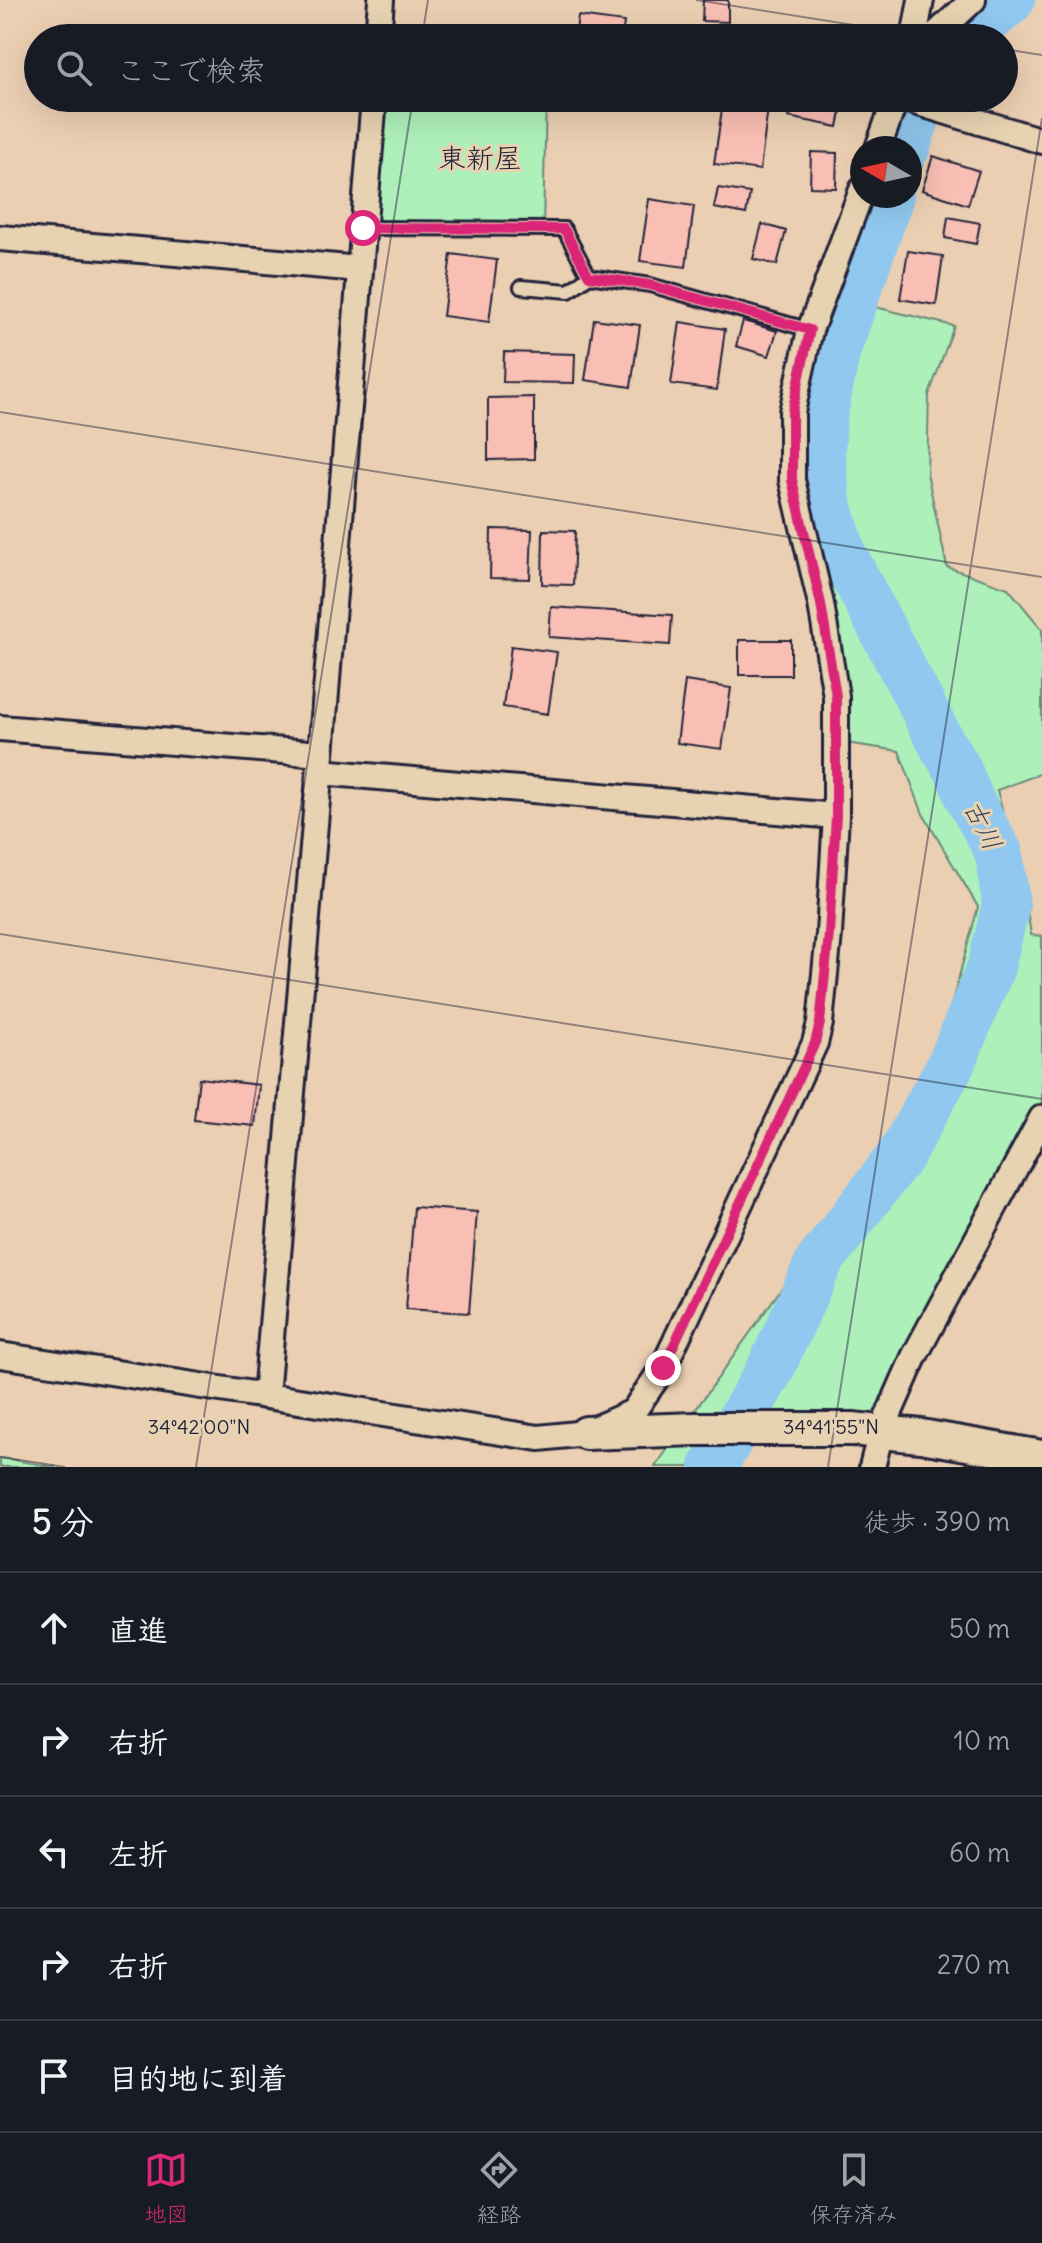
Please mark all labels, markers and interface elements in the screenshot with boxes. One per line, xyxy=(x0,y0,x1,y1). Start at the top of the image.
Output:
search box xyxy=(24,24,1018,112)
icon: search xyxy=(52,46,96,90)
text: ここで検索 xyxy=(116,51,266,89)
north arrow xyxy=(850,136,922,208)
district label: 東新屋 xyxy=(438,140,522,176)
route start xyxy=(345,210,381,246)
water label: 古川 xyxy=(957,794,1010,855)
route end xyxy=(645,1350,681,1386)
text: 34°42'00"N xyxy=(148,1414,250,1439)
text: 34°41'55"N xyxy=(783,1414,879,1439)
text: 5 分 xyxy=(32,1500,94,1543)
text: 徒歩 · 390 m xyxy=(864,1505,1010,1538)
icon: ahead xyxy=(32,1606,76,1650)
text: 直進 xyxy=(108,1611,168,1649)
text: 50 m xyxy=(949,1612,1010,1645)
icon: right xyxy=(32,1718,76,1762)
text: 右折 xyxy=(108,1723,168,1761)
text: 10 m xyxy=(954,1724,1010,1757)
icon: left xyxy=(32,1830,76,1874)
text: 左折 xyxy=(108,1835,168,1873)
text: 60 m xyxy=(949,1836,1010,1869)
icon: right xyxy=(32,1942,76,1986)
text: 右折 xyxy=(108,1947,168,1985)
text: 270 m xyxy=(937,1948,1010,1981)
icon: arrive xyxy=(32,2054,76,2098)
text: 目的地に到着 xyxy=(108,2059,288,2097)
tab: 地図 xyxy=(144,2148,188,2228)
tab: 経路 xyxy=(477,2148,521,2228)
tab: 保存済み xyxy=(810,2148,898,2228)

